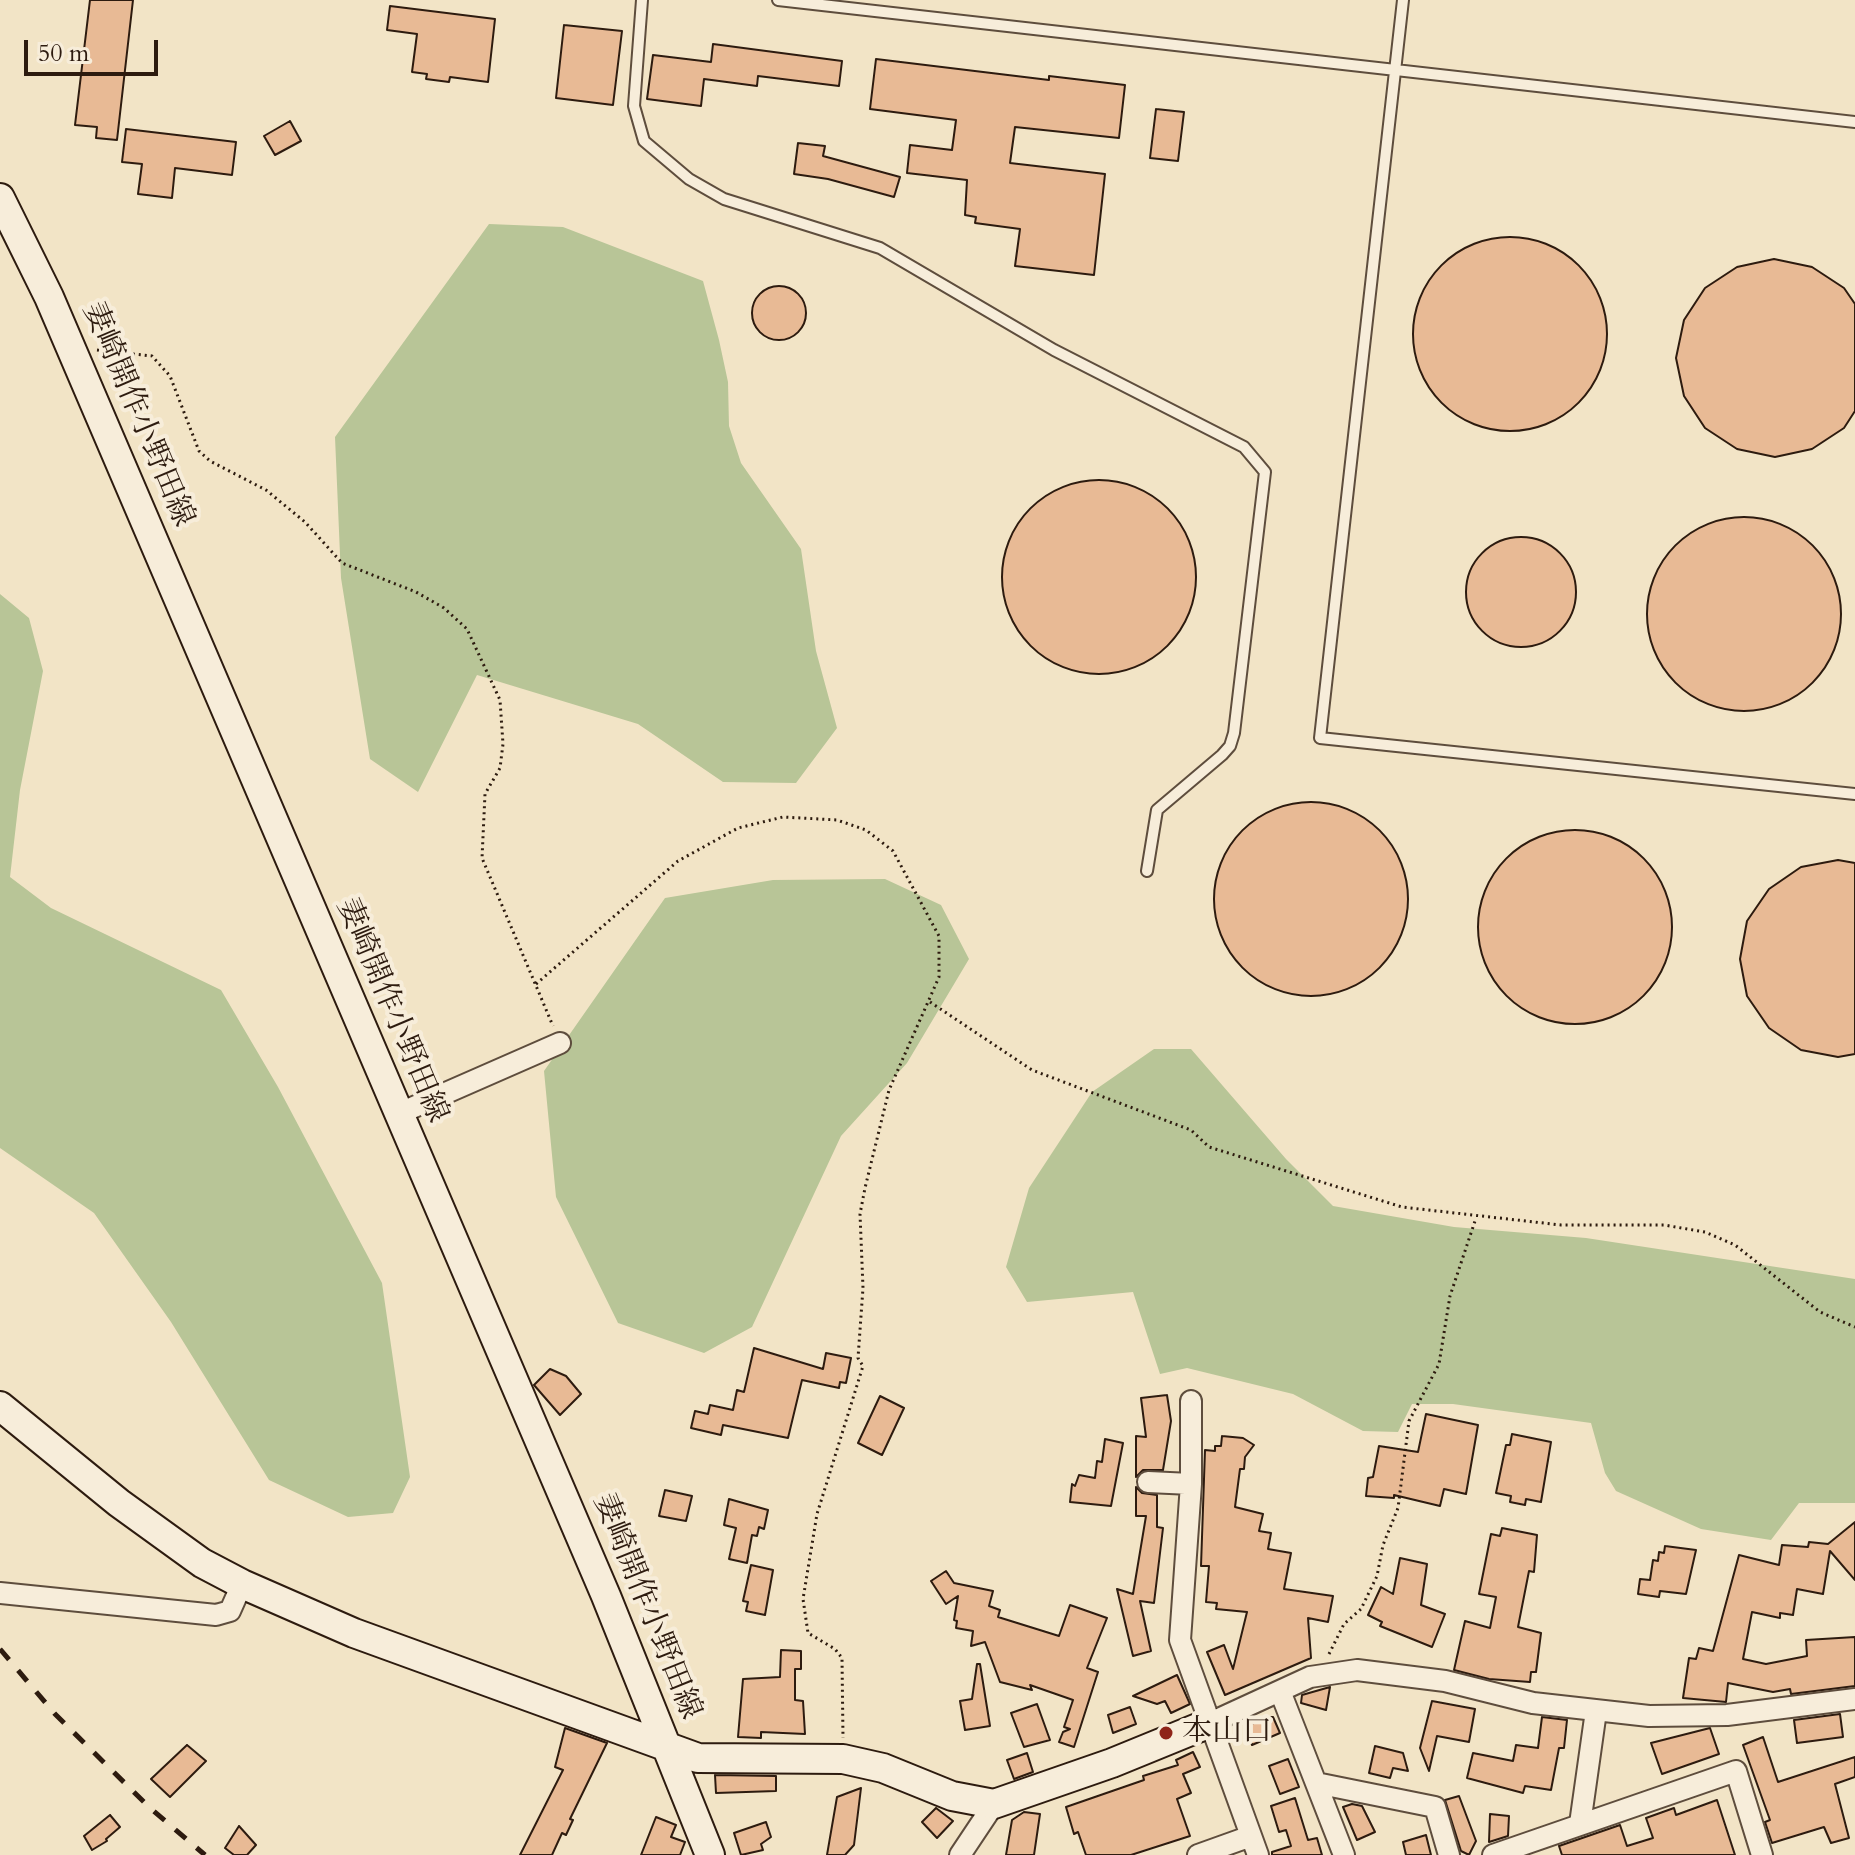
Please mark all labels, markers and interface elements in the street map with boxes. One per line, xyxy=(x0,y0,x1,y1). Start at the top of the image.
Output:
scale bar xyxy=(28,24,162,74)
text: 50 m xyxy=(38,37,89,70)
street label: 妻崎開作小野田線 xyxy=(74,298,200,532)
street label: 妻崎開作小野田線 xyxy=(328,894,454,1128)
street label: 妻崎開作小野田線 xyxy=(584,1489,708,1725)
place label: 本山口 xyxy=(1182,1715,1272,1751)
marker: 本山口 xyxy=(1157,1724,1175,1742)

